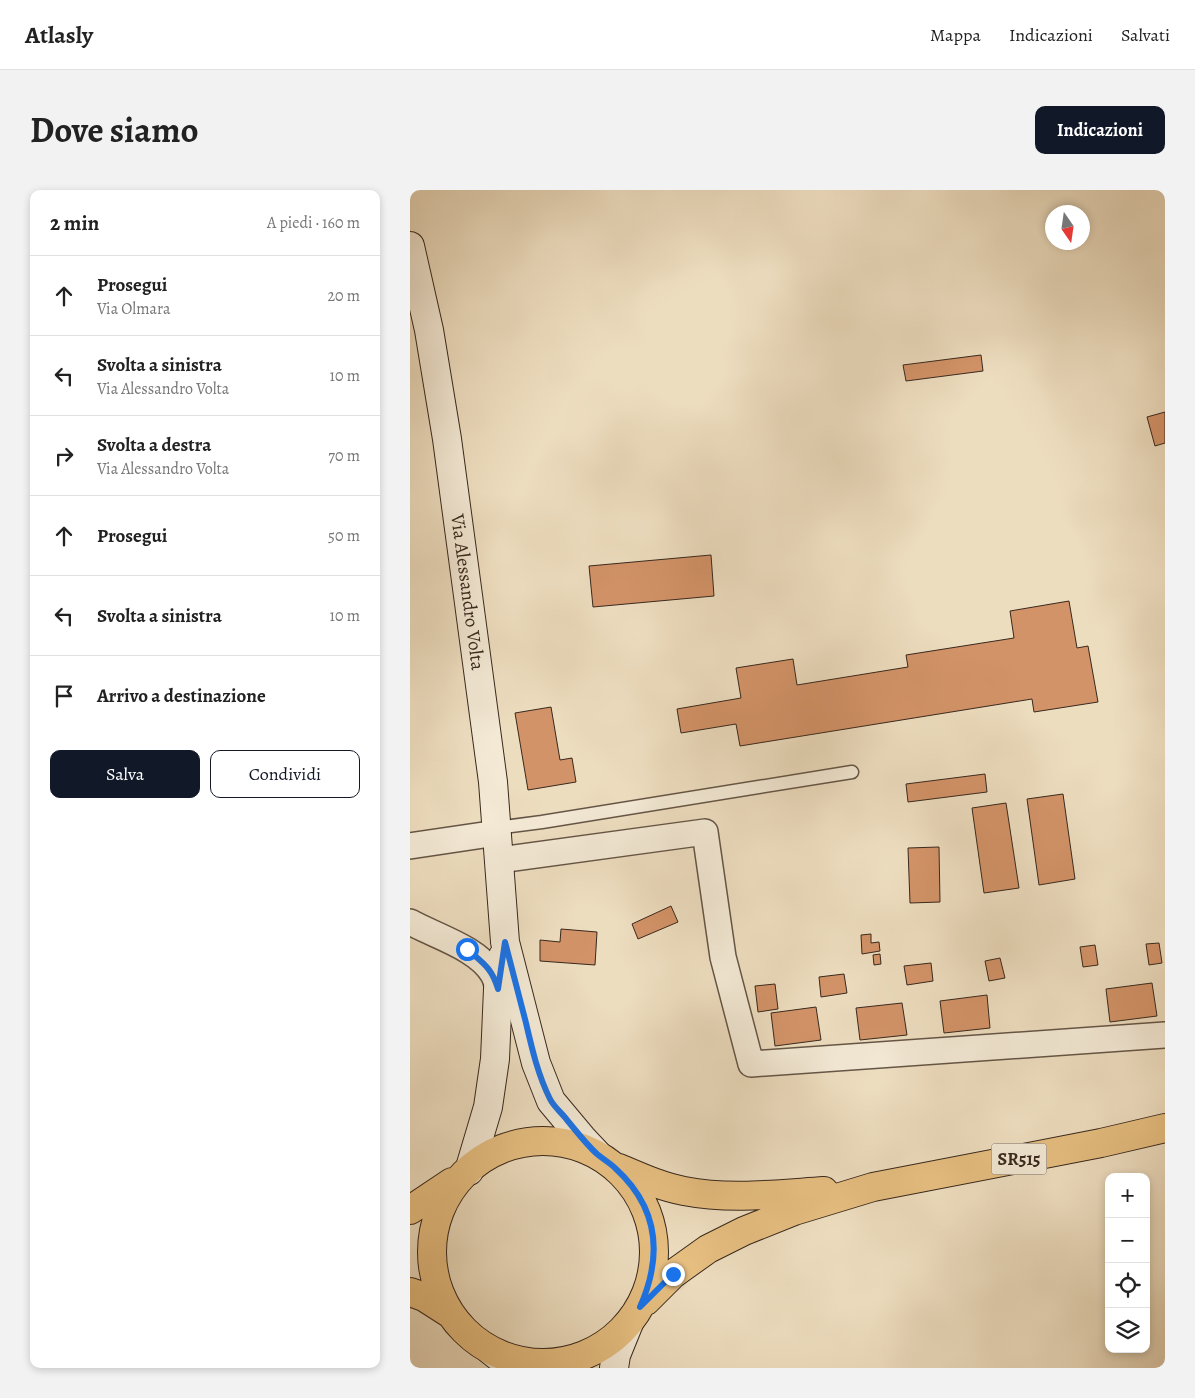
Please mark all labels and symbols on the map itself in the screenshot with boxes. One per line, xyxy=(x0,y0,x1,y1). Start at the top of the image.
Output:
north arrow xyxy=(1045,205,1090,250)
street label: Via Alessandro Volta xyxy=(444,511,491,672)
route start xyxy=(456,938,479,961)
road number: SR515 xyxy=(992,1144,1046,1174)
route end xyxy=(662,1263,685,1286)

